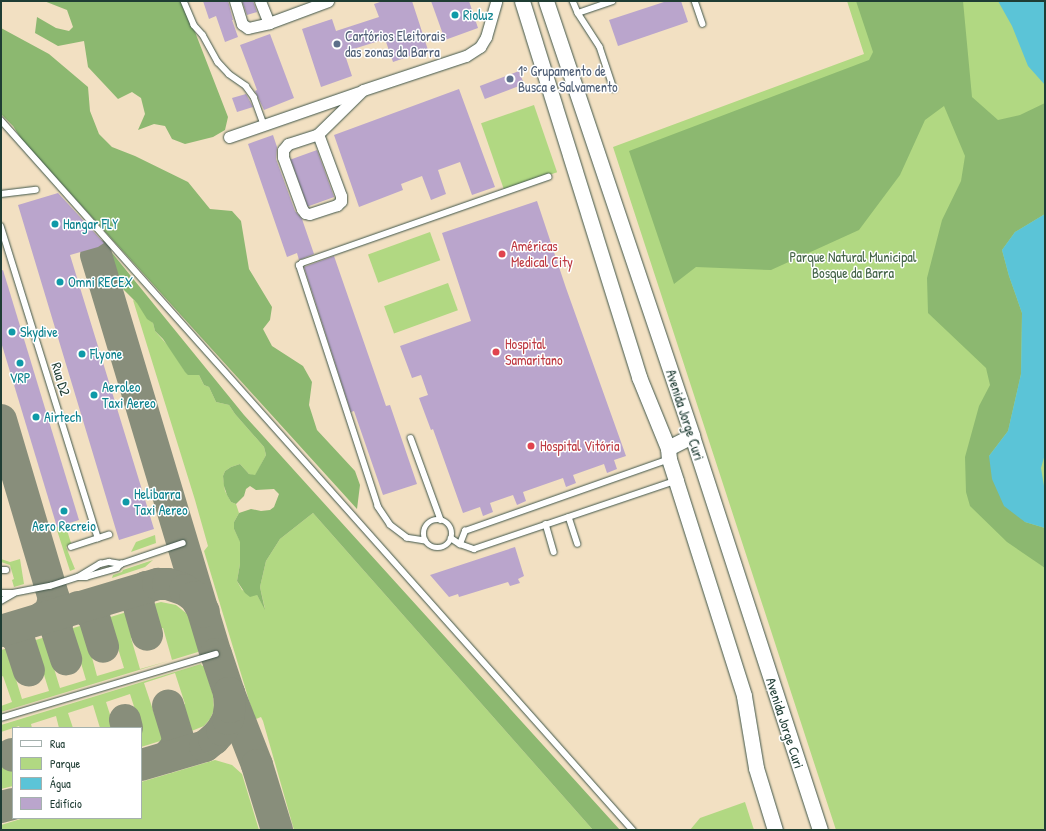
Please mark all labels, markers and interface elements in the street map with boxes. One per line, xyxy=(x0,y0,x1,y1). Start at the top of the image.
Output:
place label: Rioluz xyxy=(463,7,493,23)
marker: Rioluz xyxy=(450,10,460,20)
place label: Cartórios Eleitorais das zonas da Barra xyxy=(345,28,445,60)
marker: Cartórios Eleitorais das zonas da Barra xyxy=(332,39,342,49)
place label: 1º Grupamento de Busca e Salvamento xyxy=(518,63,618,96)
marker: 1º Grupamento de Busca e Salvamento xyxy=(505,74,515,84)
place label: Hangar FLY xyxy=(63,216,118,232)
marker: Hangar FLY xyxy=(50,219,60,229)
place label: Américas Medical City xyxy=(511,238,573,270)
marker: Américas Medical City xyxy=(496,248,508,260)
park label: Parque Natural Municipal Bosque da Barra xyxy=(790,249,916,282)
place label: Omni RECEX xyxy=(68,274,133,290)
marker: Omni RECEX xyxy=(55,277,65,287)
place label: Skydive xyxy=(20,324,58,340)
marker: Skydive xyxy=(7,327,17,337)
place label: Hospital Samaritano xyxy=(505,336,563,368)
place label: Flyone xyxy=(90,346,122,362)
marker: Hospital Samaritano xyxy=(490,346,502,358)
marker: Flyone xyxy=(77,349,87,359)
marker: VRP xyxy=(15,358,25,368)
street label: Rua D2 xyxy=(48,360,74,398)
street label: Avenida Jorge Curi xyxy=(662,367,708,463)
place label: VRP xyxy=(10,370,30,386)
place label: Aeroleo Taxi Aereo xyxy=(102,379,156,412)
marker: Aeroleo Taxi Aereo xyxy=(89,390,99,400)
place label: Airtech xyxy=(44,409,81,425)
marker: Airtech xyxy=(31,412,41,422)
place label: Hospital Vitória xyxy=(540,438,619,454)
marker: Hospital Vitória xyxy=(525,440,537,452)
place label: Helibarra Taxi Aereo xyxy=(134,486,188,518)
marker: Helibarra Taxi Aereo xyxy=(121,497,131,507)
marker: Aero Recreio xyxy=(59,506,69,516)
place label: Aero Recreio xyxy=(32,518,96,534)
street label: Avenida Jorge Curi xyxy=(762,675,808,771)
legend xyxy=(12,727,142,819)
text: Rua xyxy=(50,735,65,752)
text: Parque xyxy=(50,755,80,772)
text: Água xyxy=(50,775,71,792)
text: Edifício xyxy=(50,795,82,812)

